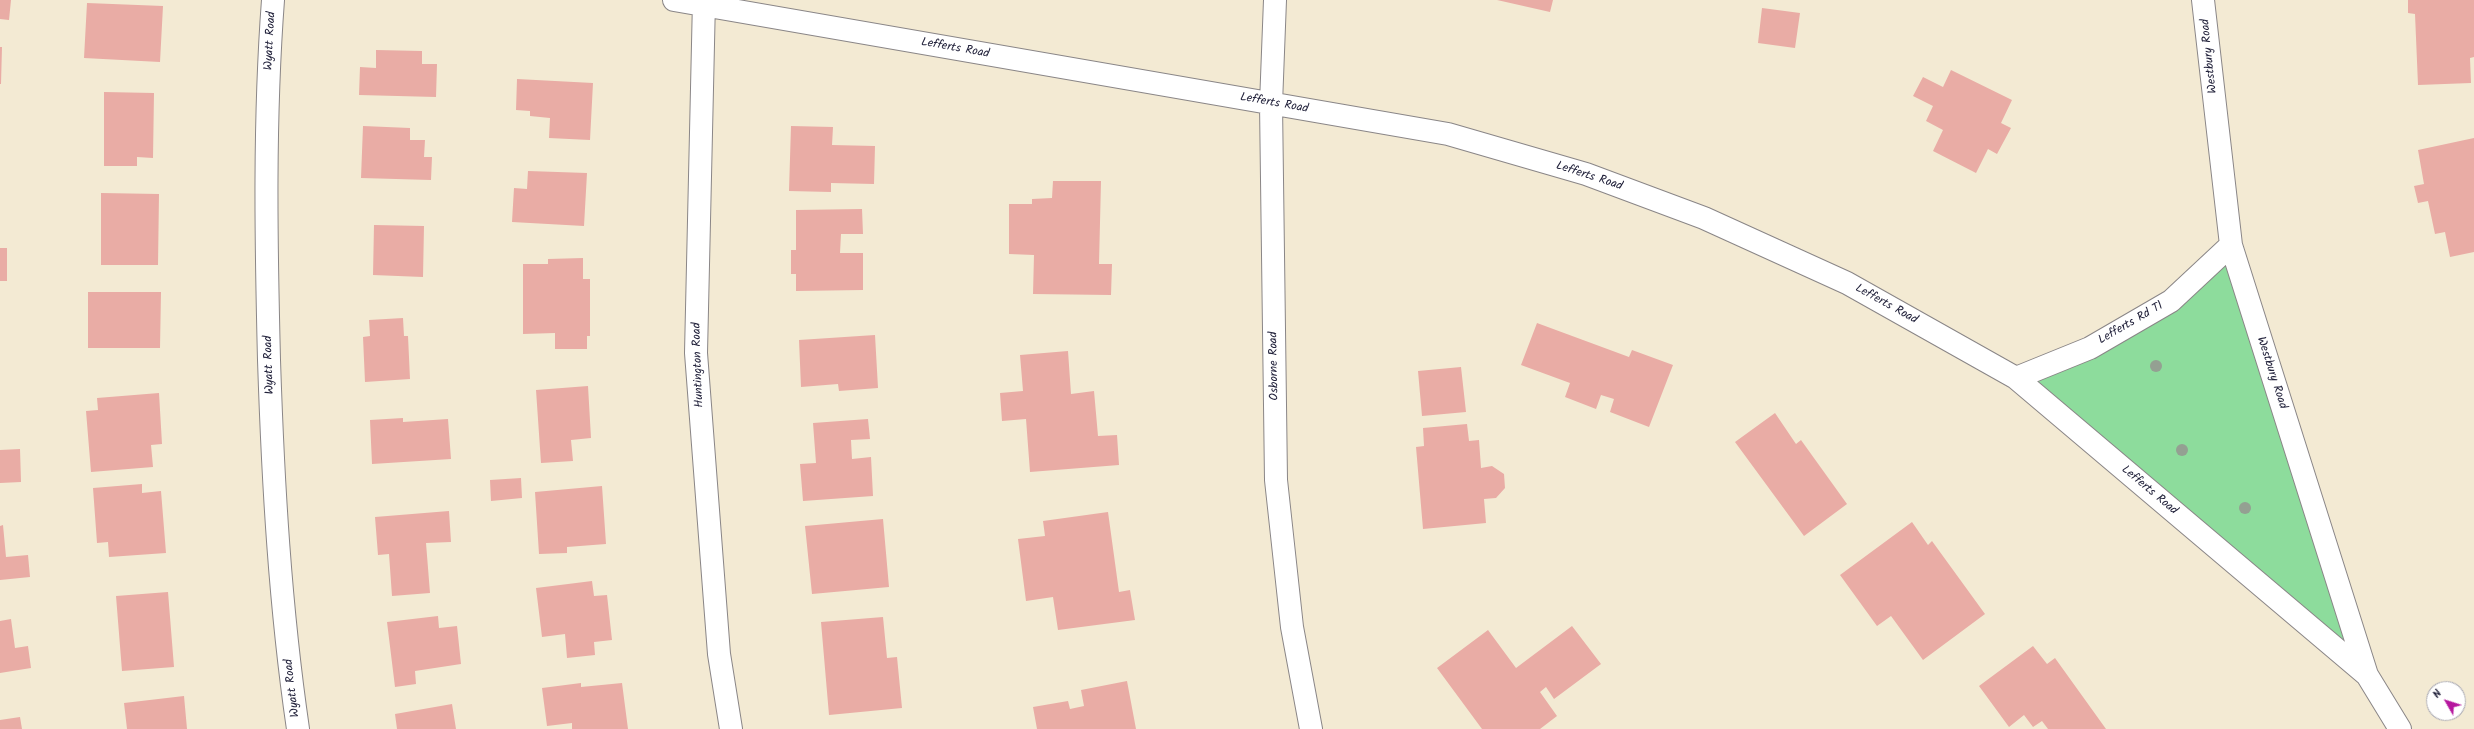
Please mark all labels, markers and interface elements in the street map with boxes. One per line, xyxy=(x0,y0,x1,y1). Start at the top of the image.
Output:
street label: Wyatt Road xyxy=(262,11,280,71)
street label: Westbury Road xyxy=(2199,18,2221,94)
street label: Lefferts Road xyxy=(920,36,990,62)
street label: Lefferts Road xyxy=(1239,91,1309,117)
street label: Lefferts Road xyxy=(1554,159,1624,195)
street label: Lefferts Road xyxy=(1852,282,1920,328)
street label: Lefferts Rd Tl xyxy=(2096,300,2166,348)
street label: Huntington Road xyxy=(690,322,708,408)
street label: Osborne Road xyxy=(1267,331,1283,401)
street label: Wyatt Road xyxy=(262,335,278,395)
street label: Westbury Road xyxy=(2253,335,2289,411)
street label: Lefferts Road xyxy=(2118,463,2180,519)
street label: Wyatt Road xyxy=(282,658,304,718)
north arrow xyxy=(2426,681,2466,721)
text: N xyxy=(2428,686,2447,702)

